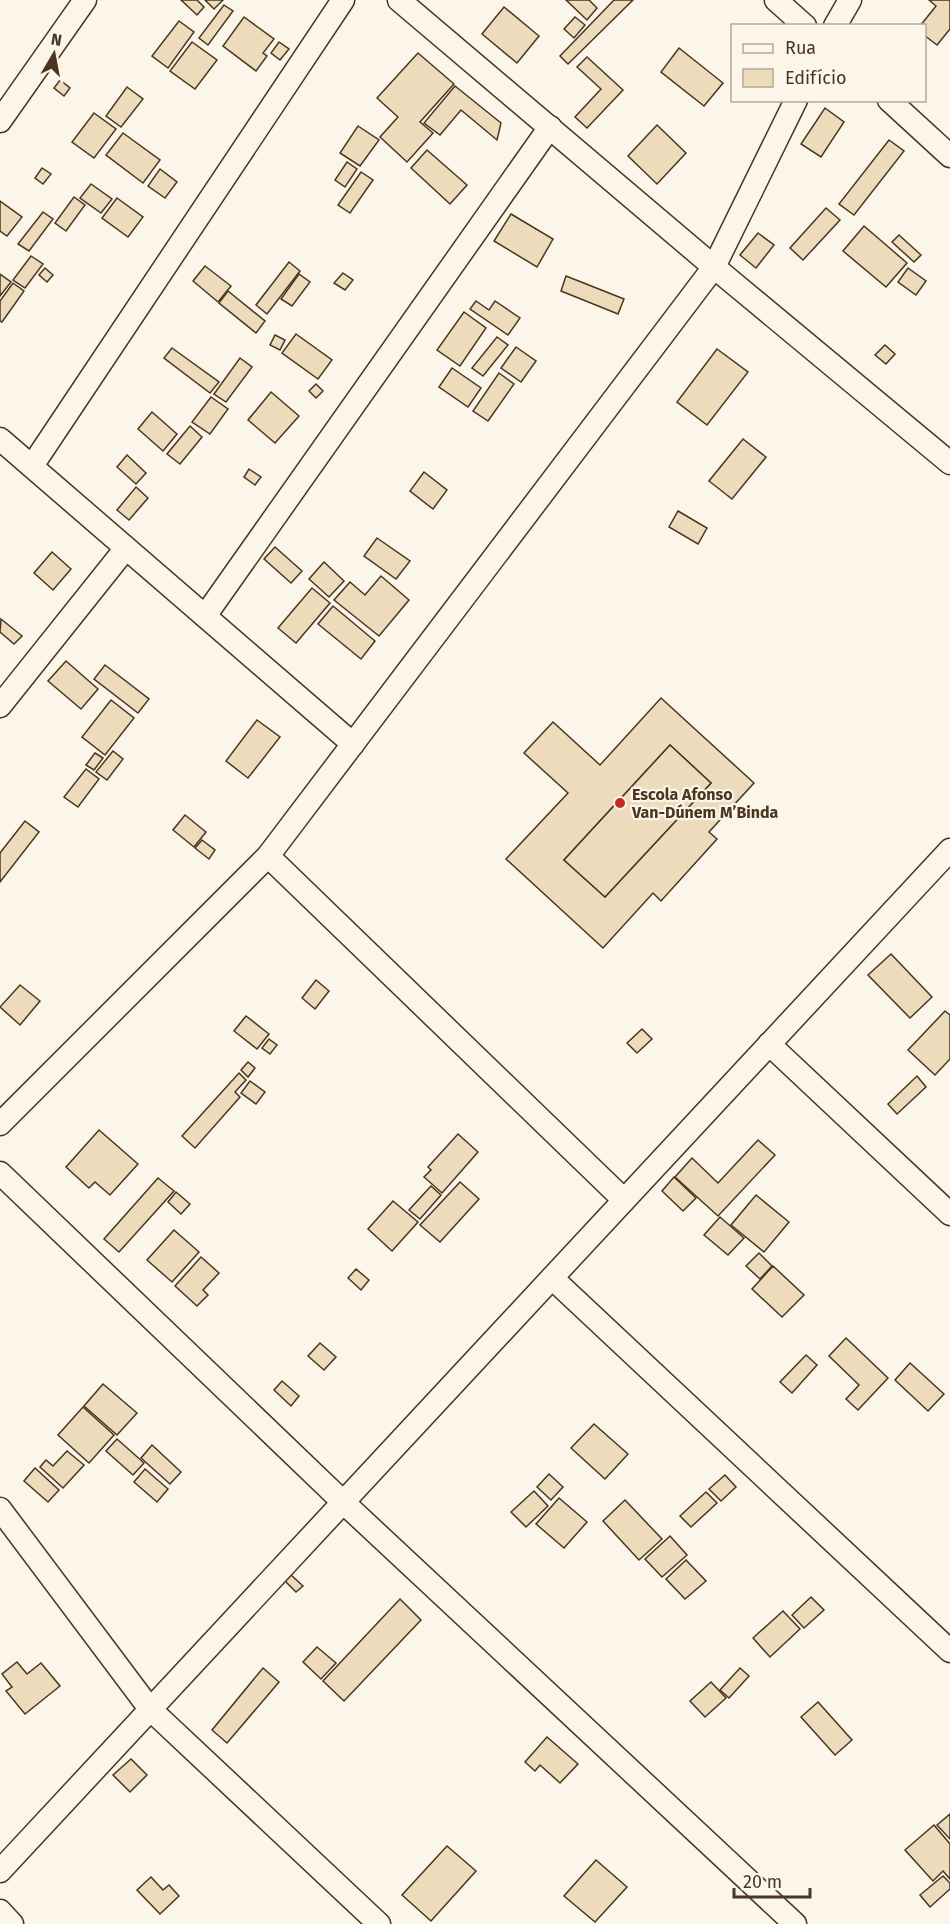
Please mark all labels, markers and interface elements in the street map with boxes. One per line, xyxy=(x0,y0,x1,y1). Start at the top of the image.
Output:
north arrow xyxy=(24,24,84,84)
legend xyxy=(731,24,926,102)
text: N xyxy=(50,29,63,50)
text: Rua xyxy=(785,37,816,59)
text: Edifício xyxy=(785,67,847,89)
place label: Escola Afonso Van-Dúnem M’Binda xyxy=(631,785,779,822)
marker: Escola Afonso Van-Dúnem M’Binda xyxy=(613,796,627,810)
scale bar xyxy=(734,1861,810,1899)
text: 20 m xyxy=(743,1871,782,1893)

